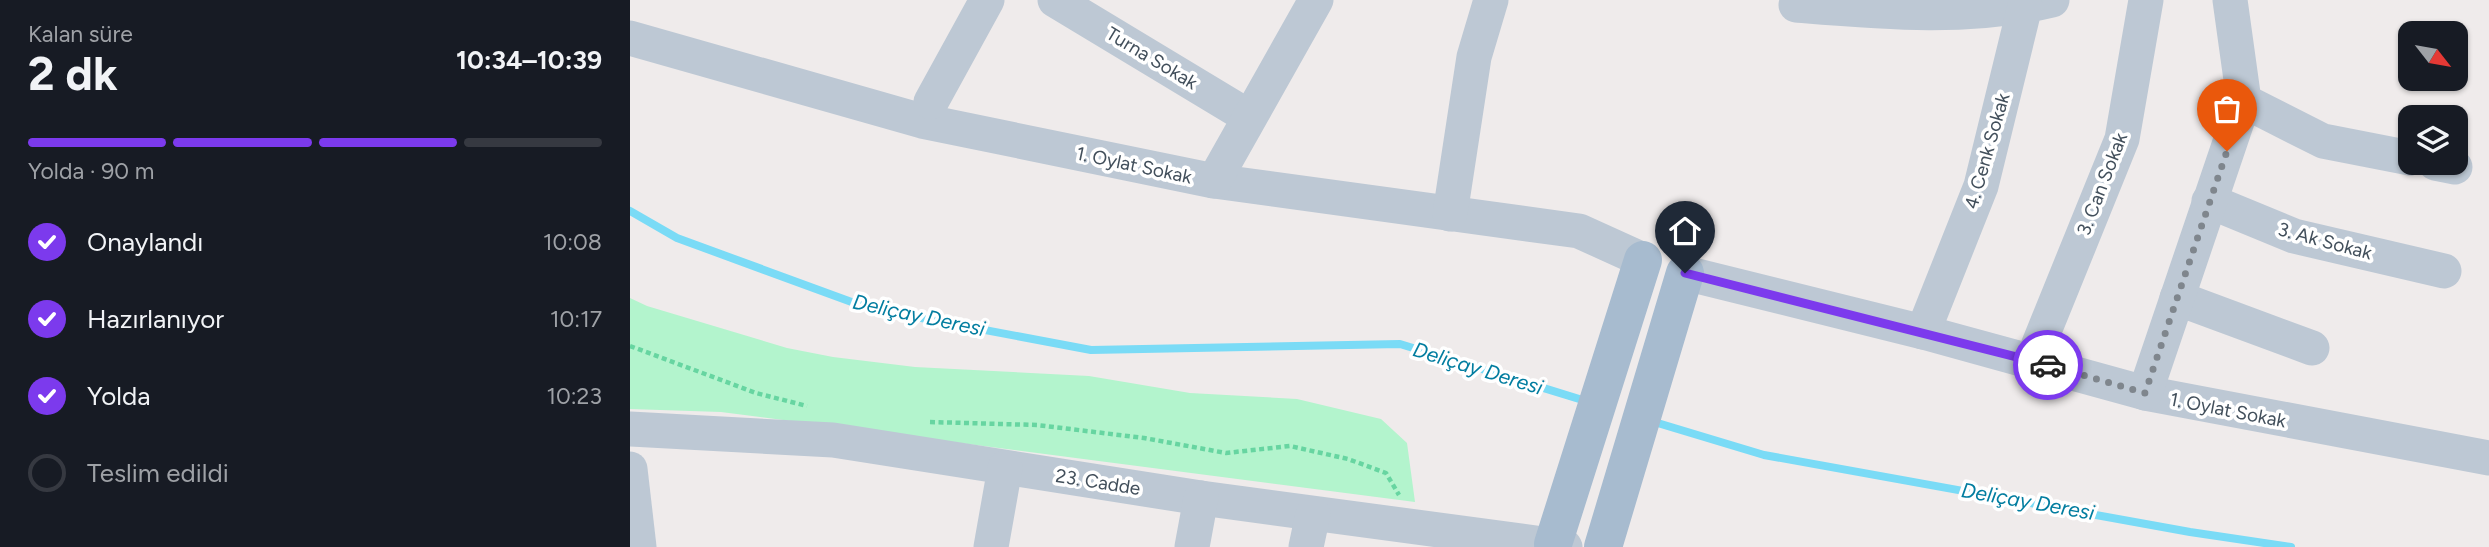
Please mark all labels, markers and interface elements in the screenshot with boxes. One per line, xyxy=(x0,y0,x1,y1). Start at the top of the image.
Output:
text: Kalan süre xyxy=(28,20,133,48)
north arrow xyxy=(2398,21,2468,91)
map controls xyxy=(2398,21,2468,175)
street label: Turna Sokak xyxy=(1102,22,1202,95)
text: 10:34–10:39 xyxy=(456,44,602,76)
text: 2 dk xyxy=(28,46,118,102)
pin xyxy=(2197,79,2257,151)
street label: 4. Cenk Sokak xyxy=(1959,90,2015,212)
icon: bag xyxy=(2208,90,2246,128)
button: layers xyxy=(2398,105,2468,175)
street label: 3. Can Sokak xyxy=(2072,129,2132,239)
street label: 1. Oylat Sokak xyxy=(1074,142,1195,189)
text: Yolda · 90 m xyxy=(28,157,154,185)
pin xyxy=(1655,201,1715,273)
icon: home xyxy=(1666,212,1704,250)
street label: 3. Ak Sokak xyxy=(2275,217,2375,265)
icon: check xyxy=(28,223,66,261)
text: Onaylandı xyxy=(87,226,203,258)
text: 10:08 xyxy=(543,228,602,256)
water label: Deliçay Deresi xyxy=(850,289,988,341)
icon: check xyxy=(28,300,66,338)
text: Hazırlanıyor xyxy=(87,303,224,335)
text: 10:17 xyxy=(550,305,602,333)
courier xyxy=(2013,330,2083,400)
water label: Deliçay Deresi xyxy=(1410,336,1546,400)
icon: car xyxy=(2029,346,2067,384)
icon: check xyxy=(28,377,66,415)
text: Yolda xyxy=(87,380,150,412)
text: 10:23 xyxy=(547,382,602,410)
street label: 1. Oylat Sokak xyxy=(2168,387,2289,433)
text: Teslim edildi xyxy=(87,457,229,489)
street label: 23. Cadde xyxy=(1054,464,1142,500)
water label: Deliçay Deresi xyxy=(1959,477,2097,525)

